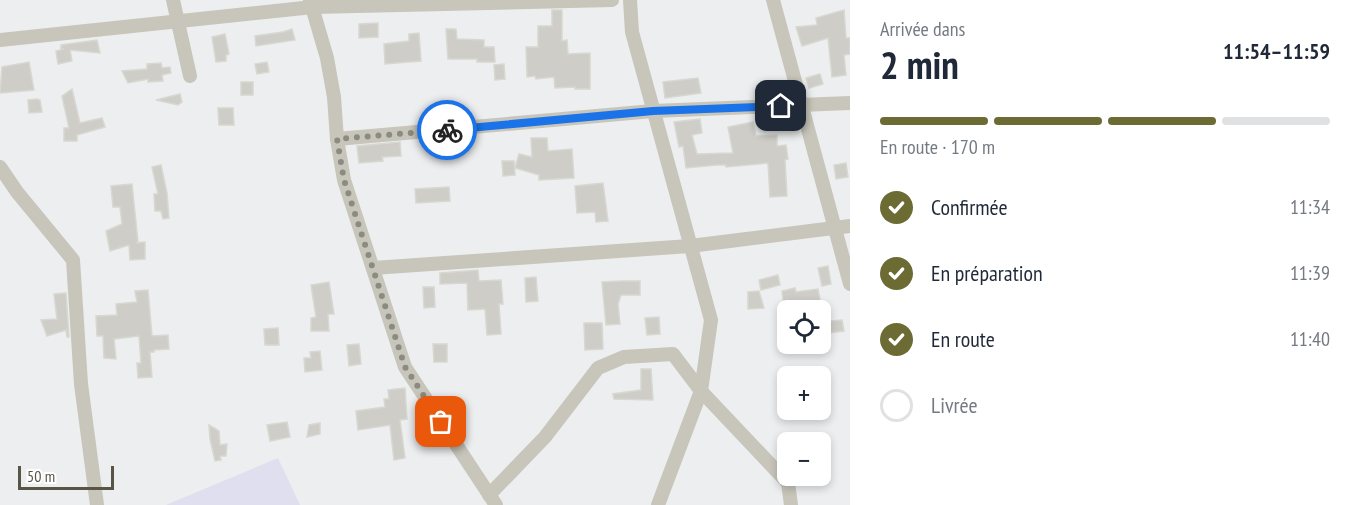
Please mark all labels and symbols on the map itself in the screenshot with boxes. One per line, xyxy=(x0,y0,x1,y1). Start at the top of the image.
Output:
pin xyxy=(755,80,806,131)
courier xyxy=(417,100,477,160)
pin xyxy=(415,396,466,447)
scale bar xyxy=(18,463,114,490)

